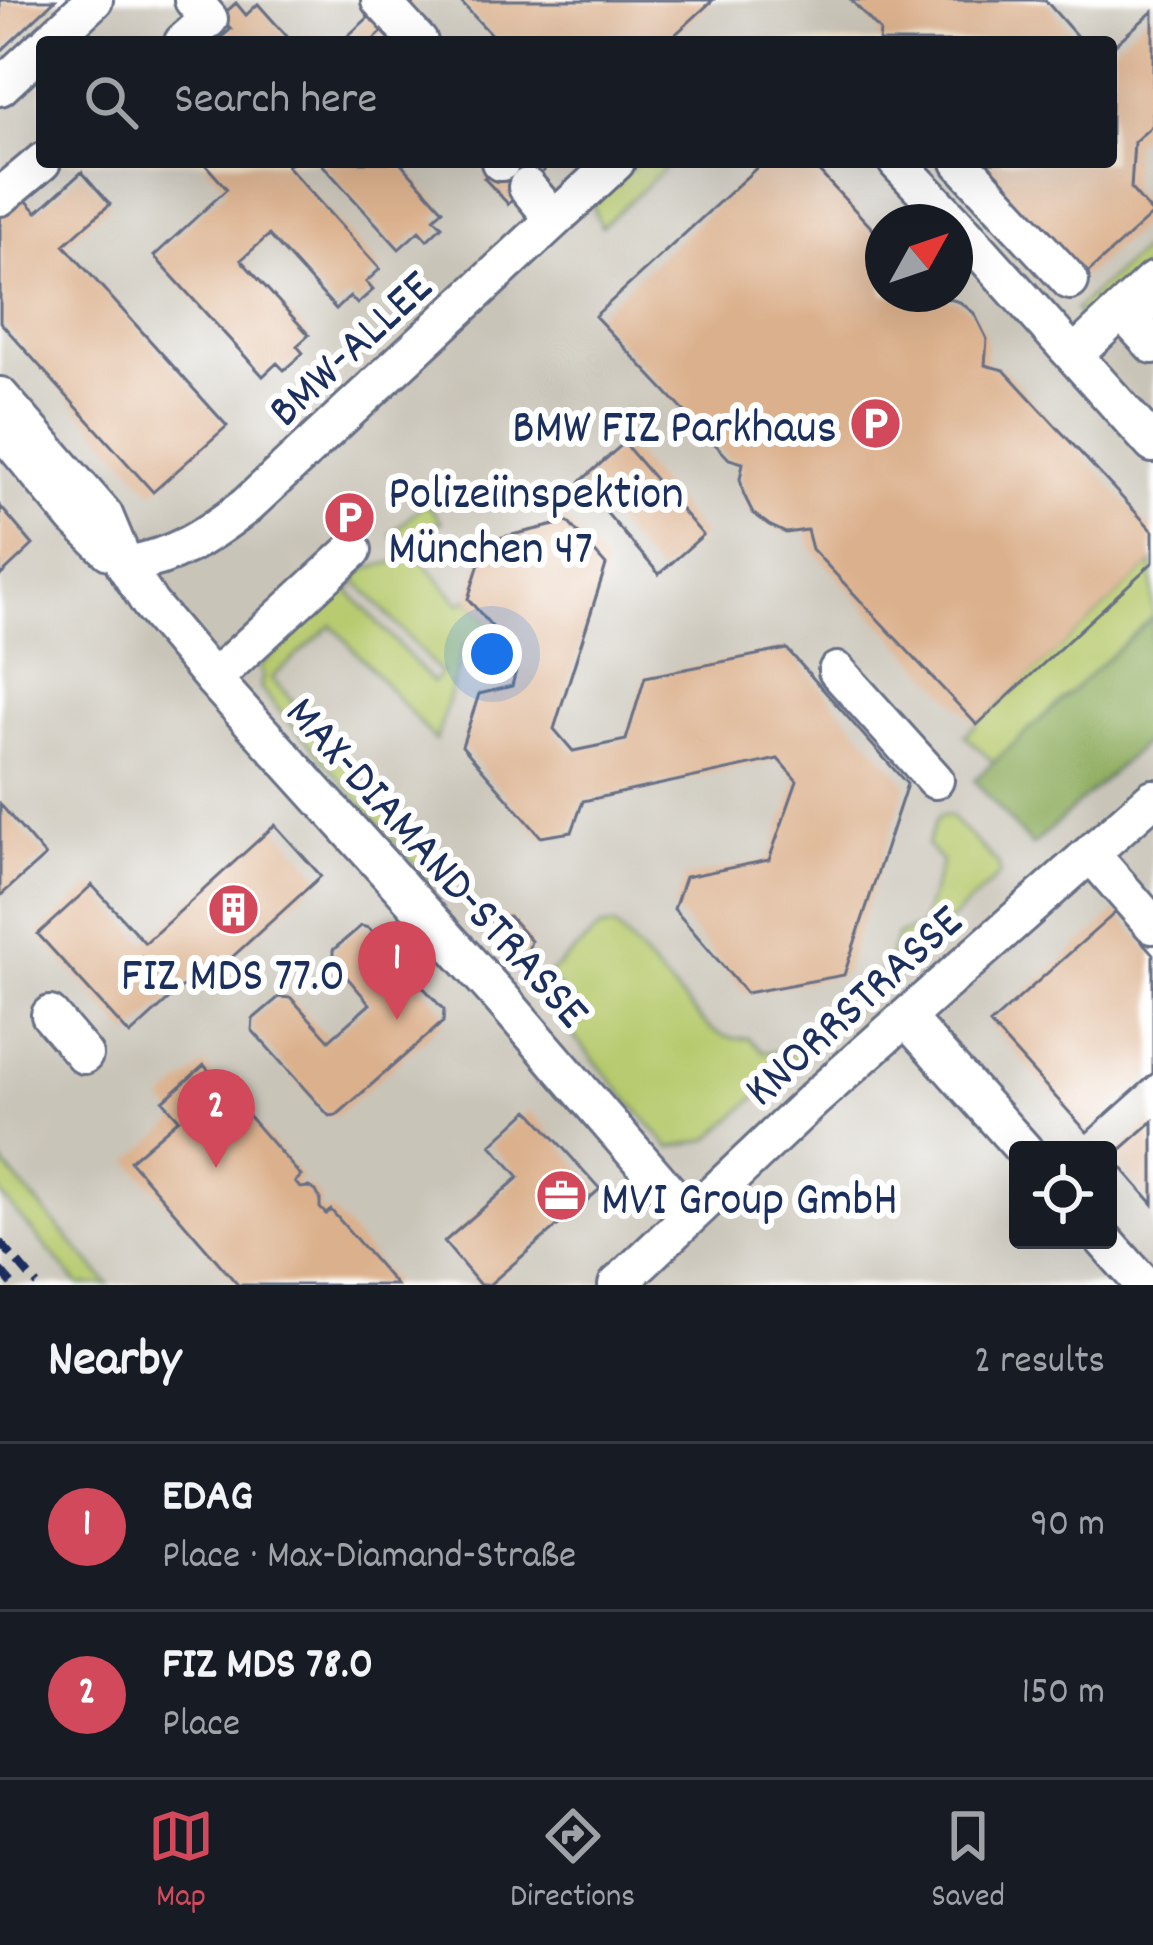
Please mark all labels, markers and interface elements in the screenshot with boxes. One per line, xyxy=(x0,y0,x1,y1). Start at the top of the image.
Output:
search box xyxy=(36,36,1117,168)
icon: search xyxy=(78,69,144,135)
text: Search here xyxy=(174,70,377,134)
north arrow xyxy=(865,204,973,312)
street label: BMW-ALLEE xyxy=(255,257,451,446)
parking icon: BMW FIZ Parkhaus xyxy=(848,396,904,452)
place label: BMW FIZ Parkhaus xyxy=(512,397,837,466)
place label: Polizeiinspektion München 47 xyxy=(388,463,684,587)
parking icon: Polizeiinspektion München 47 xyxy=(321,490,377,546)
your location xyxy=(462,624,522,684)
street label: MAX-DIAMAND-STRASSE xyxy=(266,683,603,1047)
building icon: FIZ MDS 77.0 xyxy=(205,881,261,937)
street label: KNORRSTRASSE xyxy=(731,891,981,1126)
pin: 1 xyxy=(358,921,436,1020)
place label: FIZ MDS 77.0 xyxy=(121,945,345,1014)
pin: 2 xyxy=(177,1069,255,1168)
map controls xyxy=(1009,1141,1117,1249)
button: locate xyxy=(1009,1141,1117,1249)
office icon: MVI Group GmbH xyxy=(534,1168,590,1224)
place label: MVI Group GmbH xyxy=(601,1169,898,1238)
text: Nearby xyxy=(48,1327,181,1399)
text: 2 results xyxy=(974,1336,1105,1391)
text: EDAG xyxy=(162,1467,253,1531)
text: 1 xyxy=(83,1499,91,1554)
text: 90 m xyxy=(1030,1499,1105,1554)
text: Place · Max-Diamand-Straße xyxy=(162,1531,576,1586)
text: FIZ MDS 78.0 xyxy=(162,1635,373,1699)
text: 2 xyxy=(78,1667,96,1722)
text: 150 m xyxy=(1021,1667,1105,1722)
text: Place xyxy=(162,1699,240,1754)
tab: Map xyxy=(148,1803,214,1922)
tab: Directions xyxy=(510,1803,635,1922)
tab: Saved xyxy=(931,1803,1005,1922)

